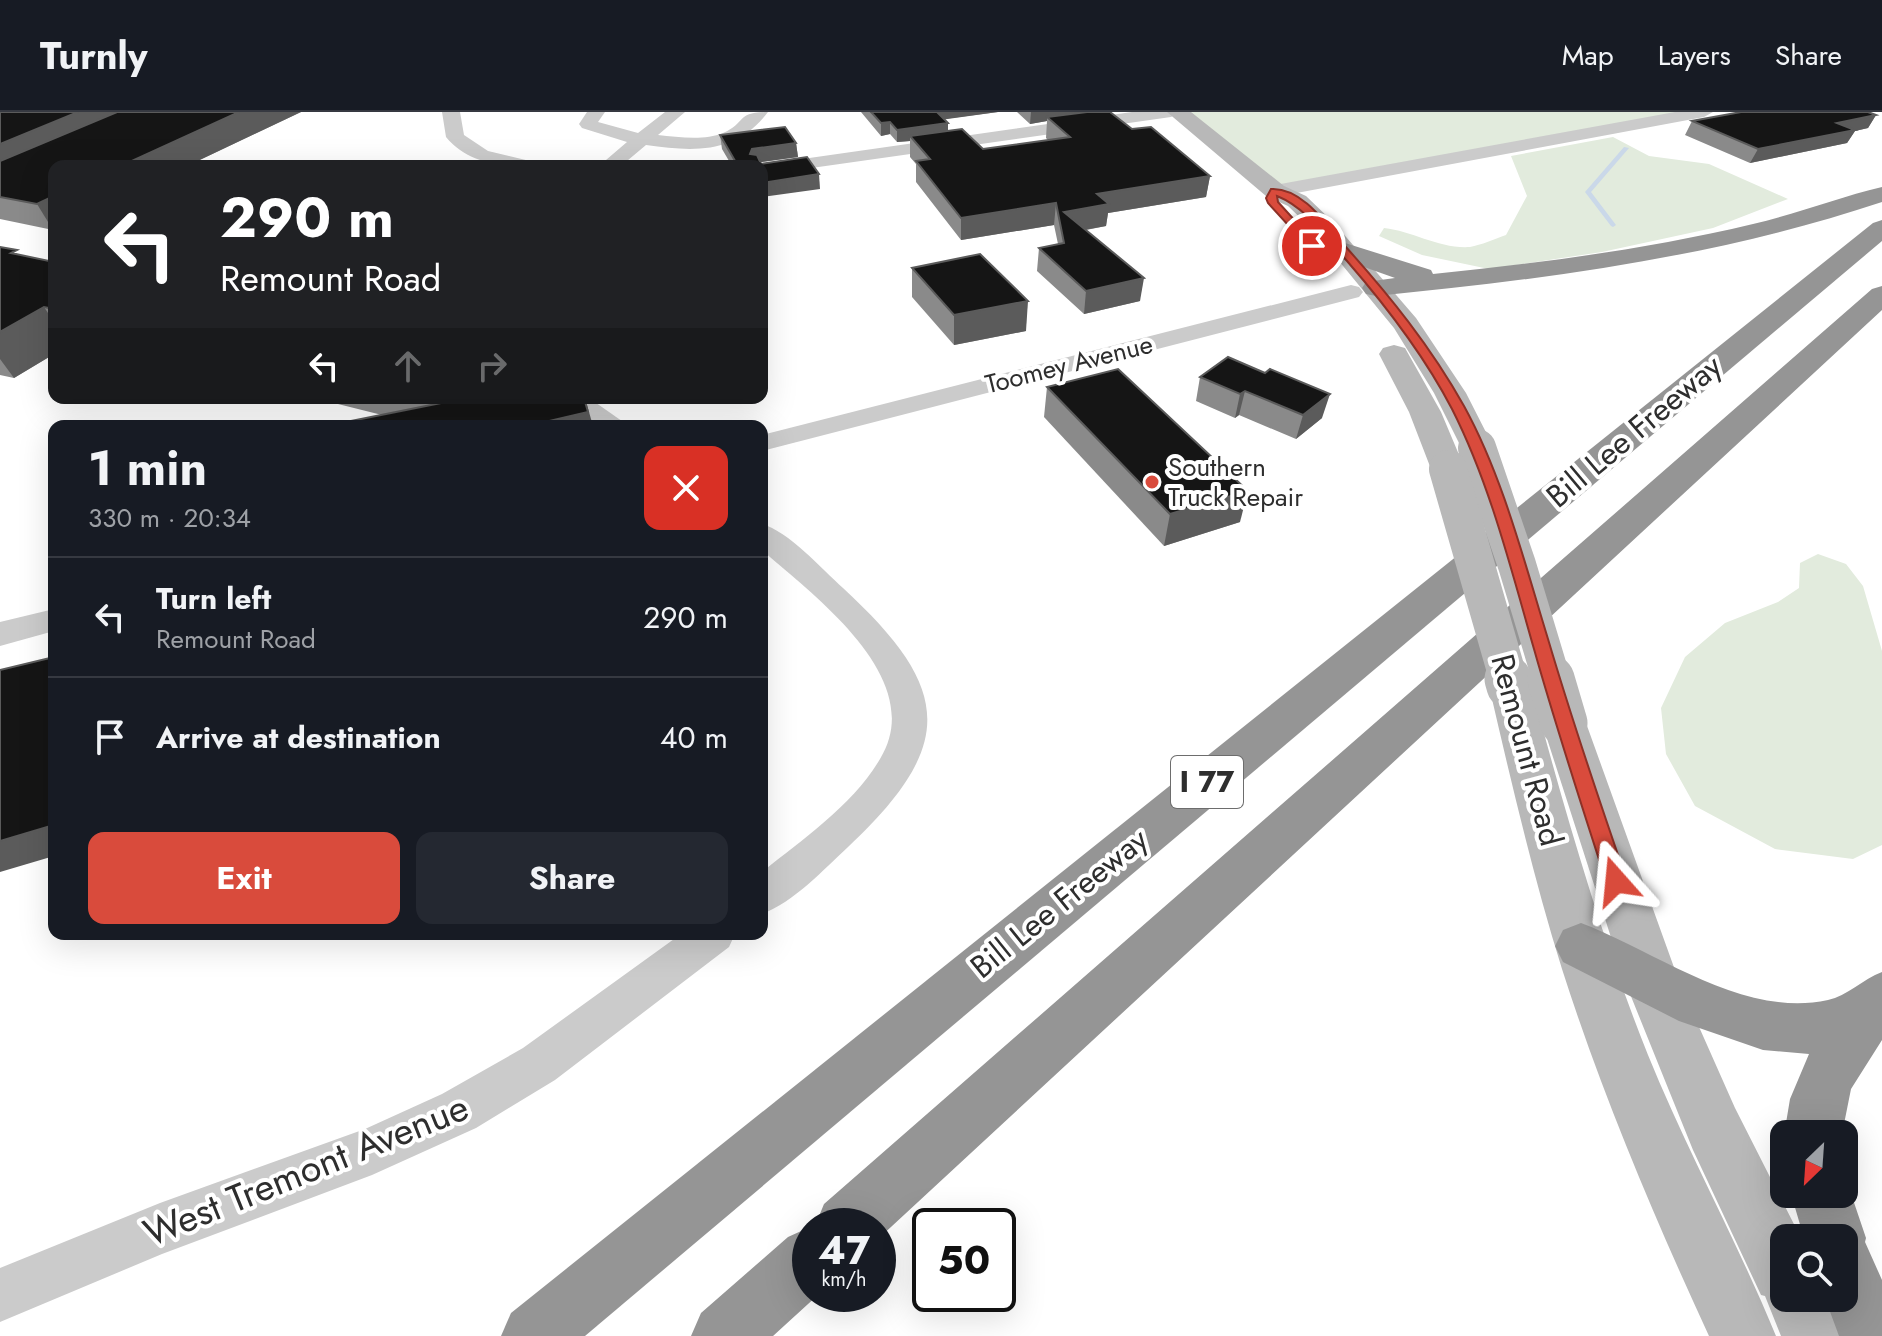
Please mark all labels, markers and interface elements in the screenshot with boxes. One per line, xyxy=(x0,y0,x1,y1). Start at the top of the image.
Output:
text: Turnly xyxy=(40,28,148,83)
text: Map xyxy=(1562,35,1614,76)
text: Layers xyxy=(1658,35,1731,76)
text: Share xyxy=(1775,35,1842,76)
text: 290 m xyxy=(220,177,394,258)
icon: left xyxy=(88,192,192,296)
pin xyxy=(1278,212,1346,280)
icon: arrive xyxy=(1290,224,1334,268)
text: Remount Road xyxy=(220,252,441,304)
street label: Toomey Avenue xyxy=(981,325,1157,403)
street label: Bill Lee Freeway xyxy=(1536,343,1733,518)
icon: left xyxy=(302,344,346,388)
icon: ahead xyxy=(386,344,430,388)
icon: right xyxy=(470,344,514,388)
text: 1 min xyxy=(88,434,207,503)
button: close xyxy=(644,446,728,530)
place label: Southern Truck Repair xyxy=(1168,448,1303,516)
marker: Southern Truck Repair xyxy=(1143,473,1161,491)
text: 330 m · 20:34 xyxy=(88,499,251,537)
text: Turn left xyxy=(156,577,271,620)
icon: left xyxy=(88,595,132,639)
text: 290 m xyxy=(643,596,728,639)
text: Remount Road xyxy=(156,620,316,658)
street label: Remount Road xyxy=(1479,649,1575,851)
icon: arrive xyxy=(88,715,132,759)
text: Arrive at destination xyxy=(156,716,441,759)
text: 40 m xyxy=(660,716,728,759)
road number: I 77 xyxy=(1171,756,1243,808)
street label: Bill Lee Freeway xyxy=(960,816,1158,989)
button: Exit xyxy=(88,832,400,924)
button: Share xyxy=(416,832,728,924)
position arrow xyxy=(1574,839,1658,923)
street label: West Tremont Avenue xyxy=(135,1079,476,1260)
north arrow xyxy=(1770,1120,1858,1208)
map controls xyxy=(1770,1120,1858,1312)
speed limit sign: 50 xyxy=(912,1208,1016,1312)
text: 47 xyxy=(818,1221,870,1279)
button: search xyxy=(1770,1224,1858,1312)
text: km/h xyxy=(821,1265,867,1294)

